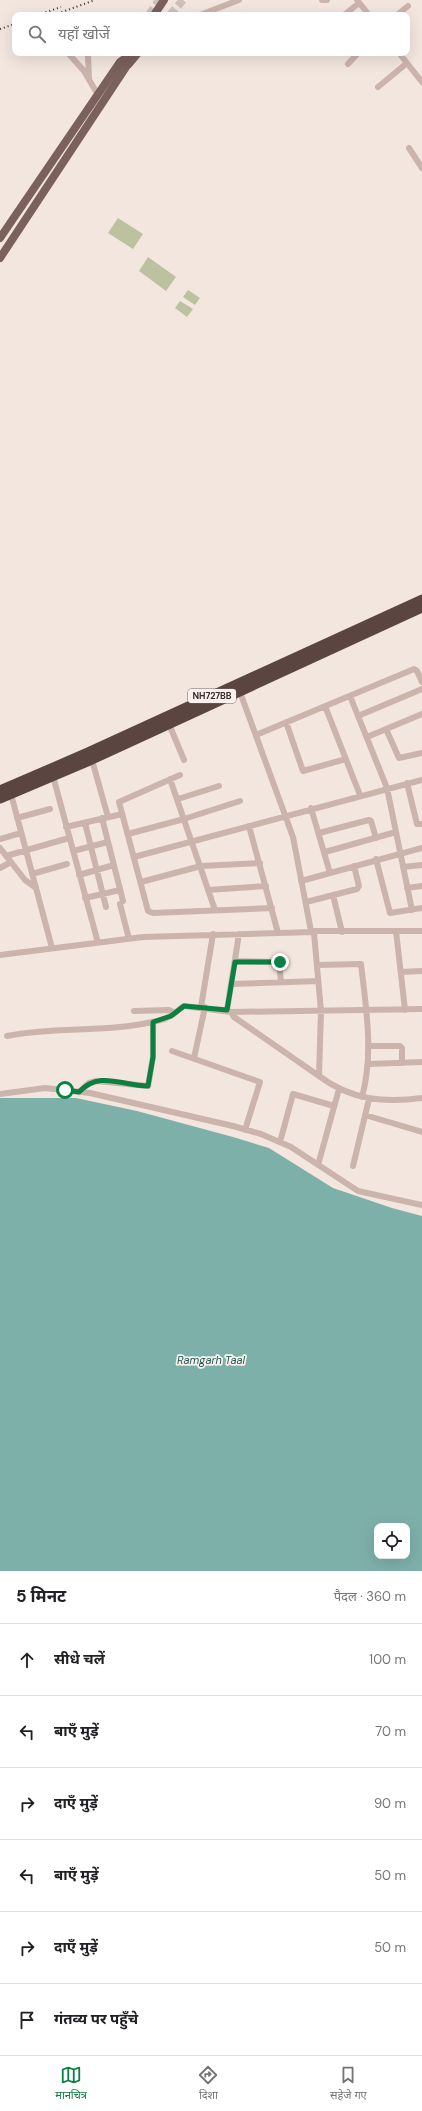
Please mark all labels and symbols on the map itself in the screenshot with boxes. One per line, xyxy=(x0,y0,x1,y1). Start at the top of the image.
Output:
road number: NH727BB xyxy=(188,689,236,703)
route end xyxy=(271,953,289,971)
route start xyxy=(56,1081,74,1099)
water label: Ramgarh Taal xyxy=(177,1353,246,1367)

